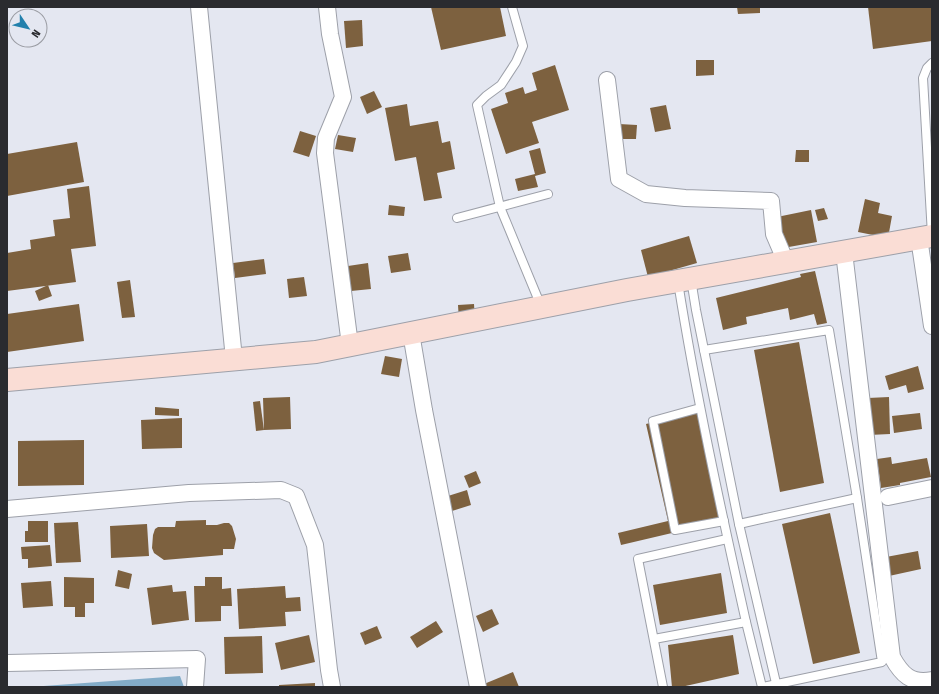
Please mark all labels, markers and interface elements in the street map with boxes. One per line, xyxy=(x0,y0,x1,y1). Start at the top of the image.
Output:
north arrow xyxy=(8,8,48,48)
text: N xyxy=(29,27,43,40)

